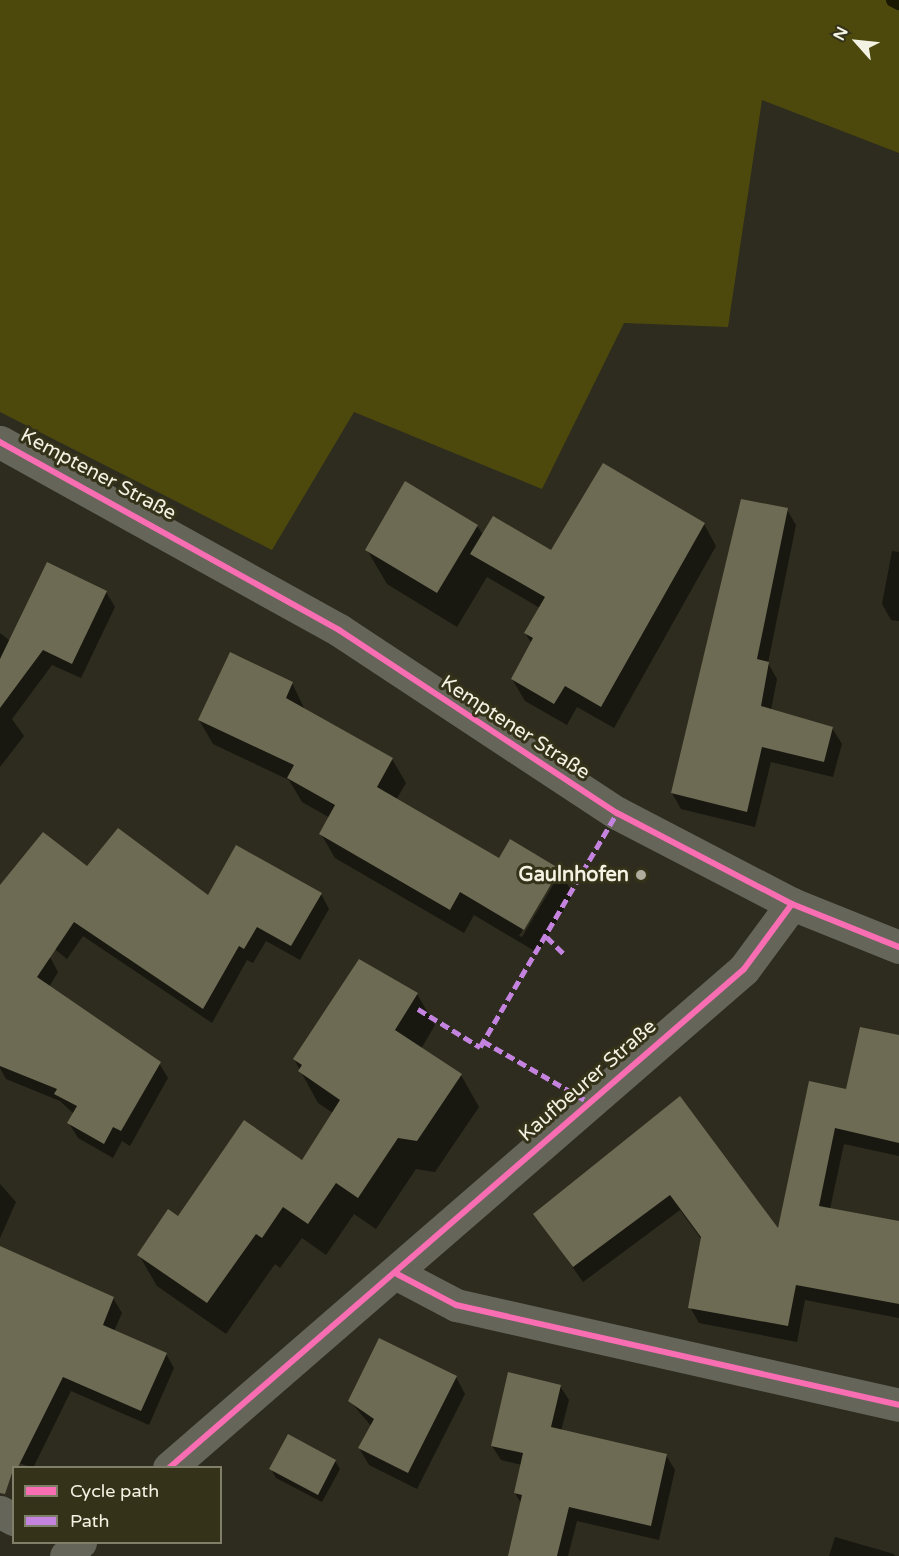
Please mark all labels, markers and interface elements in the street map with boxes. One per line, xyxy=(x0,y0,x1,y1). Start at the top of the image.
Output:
north arrow xyxy=(827,12,887,72)
text: N xyxy=(829,24,853,44)
street label: Kemptener Straße xyxy=(16,424,180,526)
street label: Kemptener Straße xyxy=(436,671,594,785)
place label: Gaulnhofen xyxy=(519,863,629,887)
marker: Gaulnhofen xyxy=(634,868,648,882)
street label: Kaufbeurer Straße xyxy=(514,1015,662,1147)
legend xyxy=(12,1466,222,1544)
text: Cycle path xyxy=(70,1480,159,1502)
text: Path xyxy=(70,1510,109,1532)

